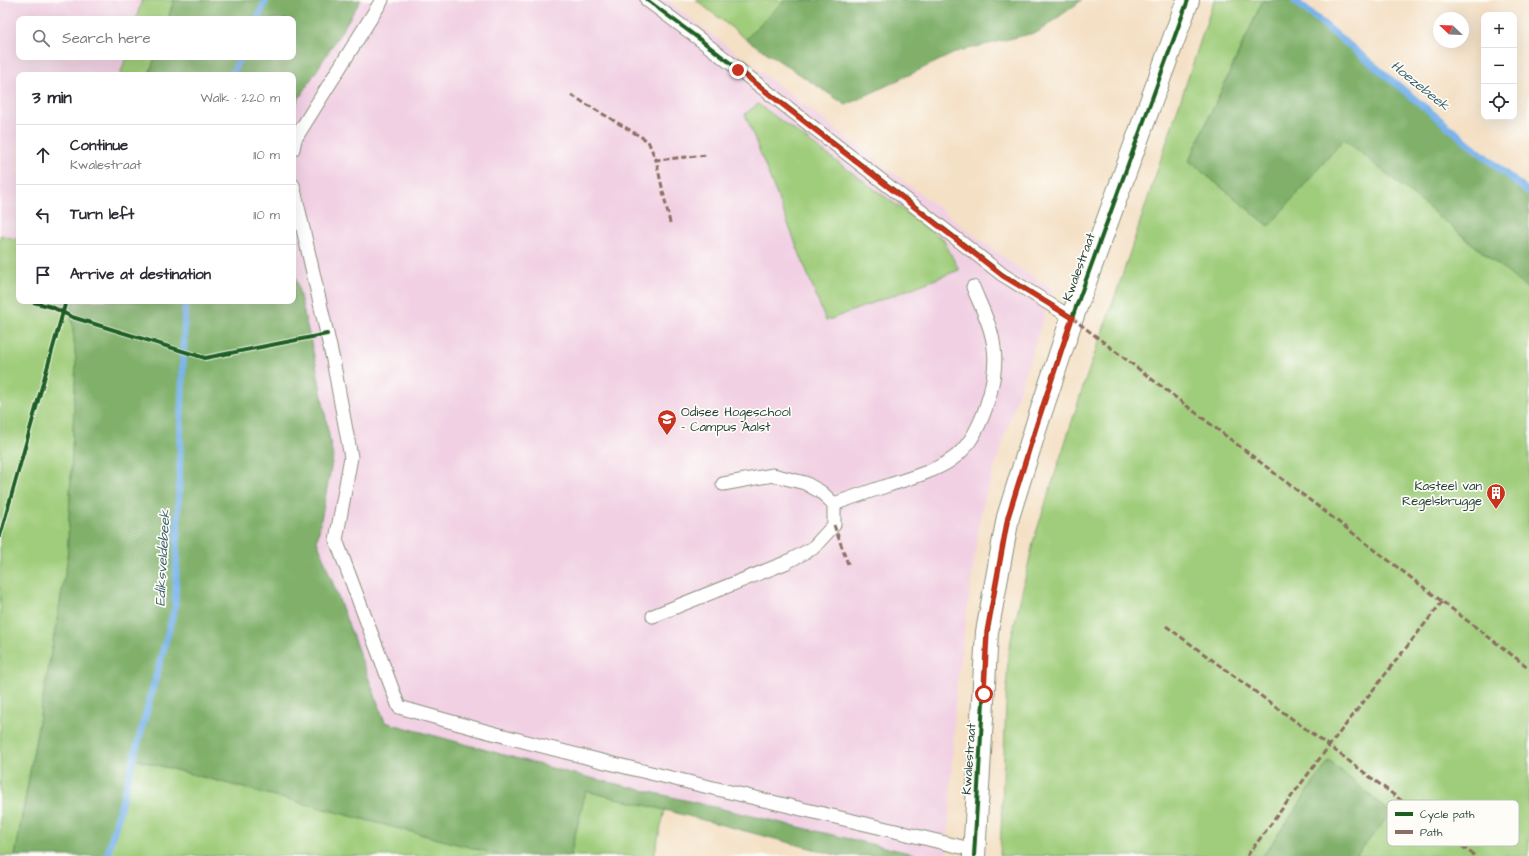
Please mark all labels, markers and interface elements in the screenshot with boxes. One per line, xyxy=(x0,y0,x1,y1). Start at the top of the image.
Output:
north arrow xyxy=(1433,12,1469,48)
map controls xyxy=(1481,12,1517,120)
button: + xyxy=(1481,12,1517,48)
search box xyxy=(16,16,296,60)
icon: search xyxy=(30,27,52,49)
text: Search here xyxy=(62,28,151,49)
button: − xyxy=(1481,48,1517,84)
water label: Hoezebeek xyxy=(1386,56,1454,116)
route end xyxy=(729,61,747,79)
button: locate xyxy=(1481,84,1517,120)
text: 3 min xyxy=(32,86,72,110)
text: Walk · 220 m xyxy=(200,89,280,107)
text: Continue xyxy=(70,135,128,156)
icon: ahead xyxy=(32,144,54,166)
text: 110 m xyxy=(253,146,280,164)
text: Kwalestraat xyxy=(70,156,142,174)
icon: left xyxy=(32,204,54,226)
text: Turn left xyxy=(70,204,134,225)
text: 110 m xyxy=(253,206,280,224)
street label: Kwalestraat xyxy=(1058,230,1100,304)
icon: arrive xyxy=(32,264,54,286)
text: Arrive at destination xyxy=(70,264,211,285)
place label: Odisee Hogeschool - Campus Aalst xyxy=(681,403,791,436)
school or university icon: Odisee Hogeschool - Campus Aalst xyxy=(656,408,678,436)
place label: Kasteel van Regelsbrugge xyxy=(1402,477,1483,511)
building icon: Kasteel van Regelsbrugge xyxy=(1485,482,1507,510)
water label: Ediksveldebeek xyxy=(150,509,176,607)
route start xyxy=(975,685,993,703)
street label: Kwalestraat xyxy=(958,722,981,795)
legend xyxy=(1387,800,1519,846)
text: Cycle path xyxy=(1420,807,1475,823)
text: Path xyxy=(1420,825,1443,840)

